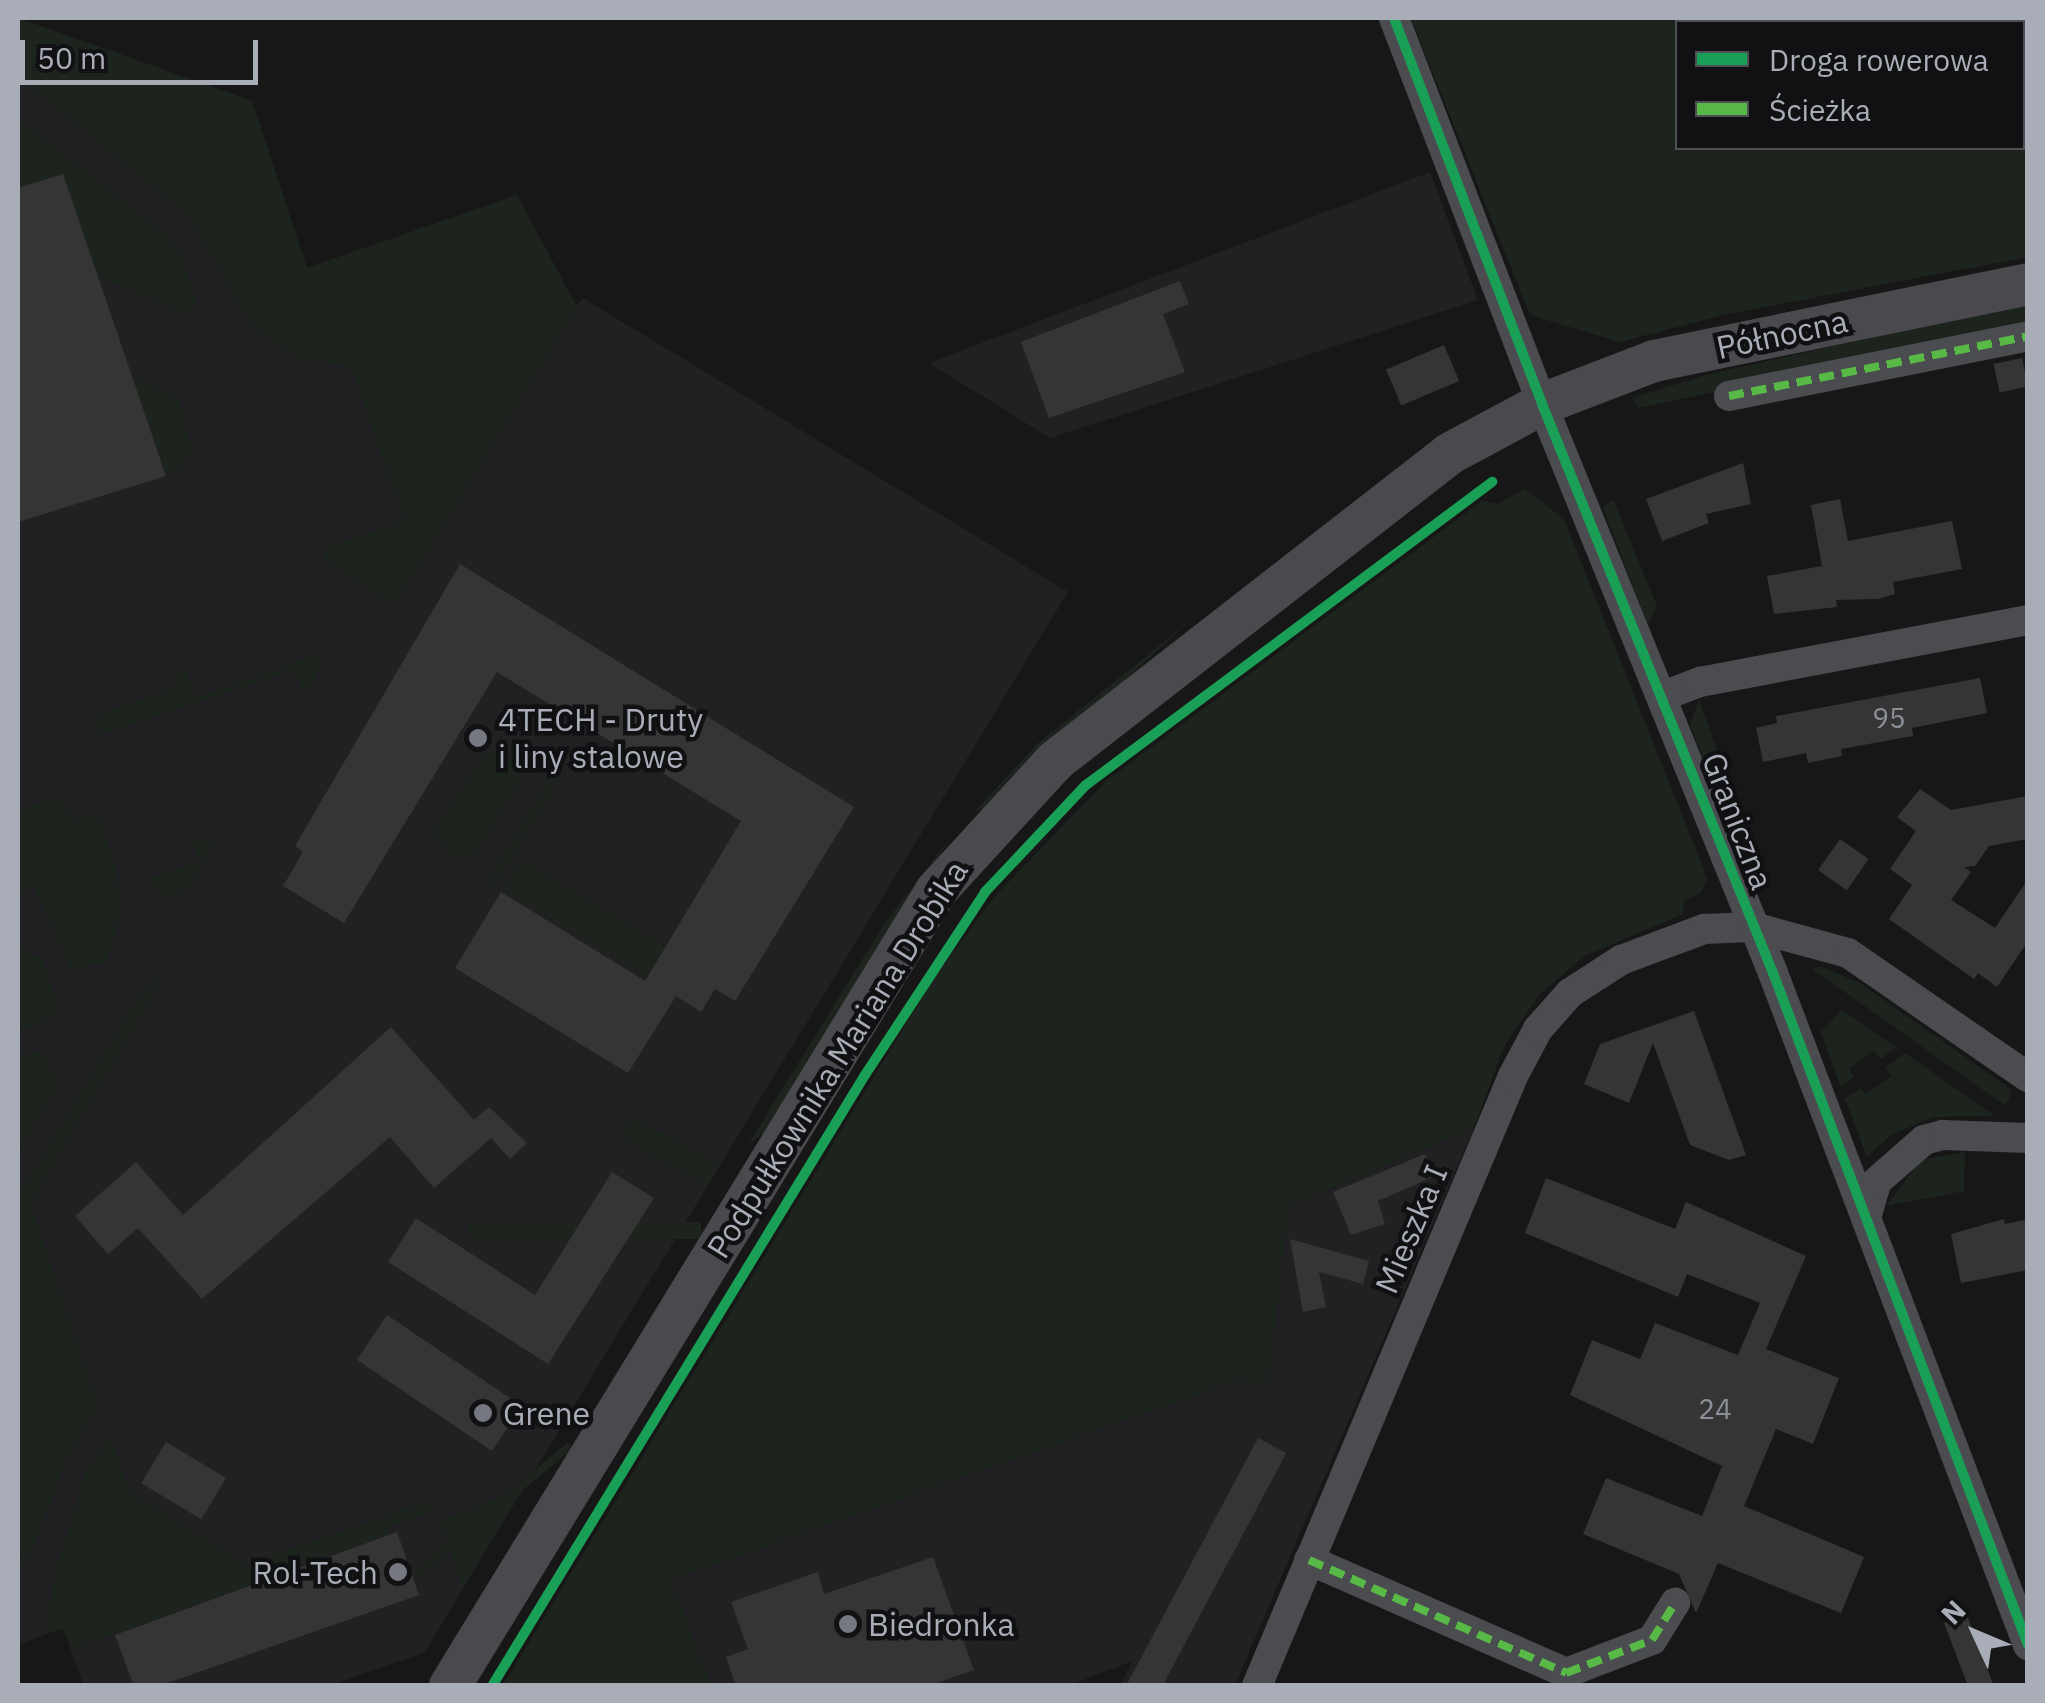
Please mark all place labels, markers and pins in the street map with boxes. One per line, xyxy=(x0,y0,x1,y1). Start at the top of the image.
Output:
place label: 4TECH - Druty i liny stalowe xyxy=(498,701,703,776)
marker: 4TECH - Druty i liny stalowe xyxy=(467,727,489,749)
place label: Grene xyxy=(503,1394,590,1432)
marker: Grene xyxy=(472,1402,494,1424)
place label: Rol-Tech xyxy=(252,1553,378,1591)
marker: Rol-Tech xyxy=(387,1561,409,1583)
place label: Biedronka xyxy=(868,1605,1014,1643)
marker: Biedronka xyxy=(837,1613,859,1635)

